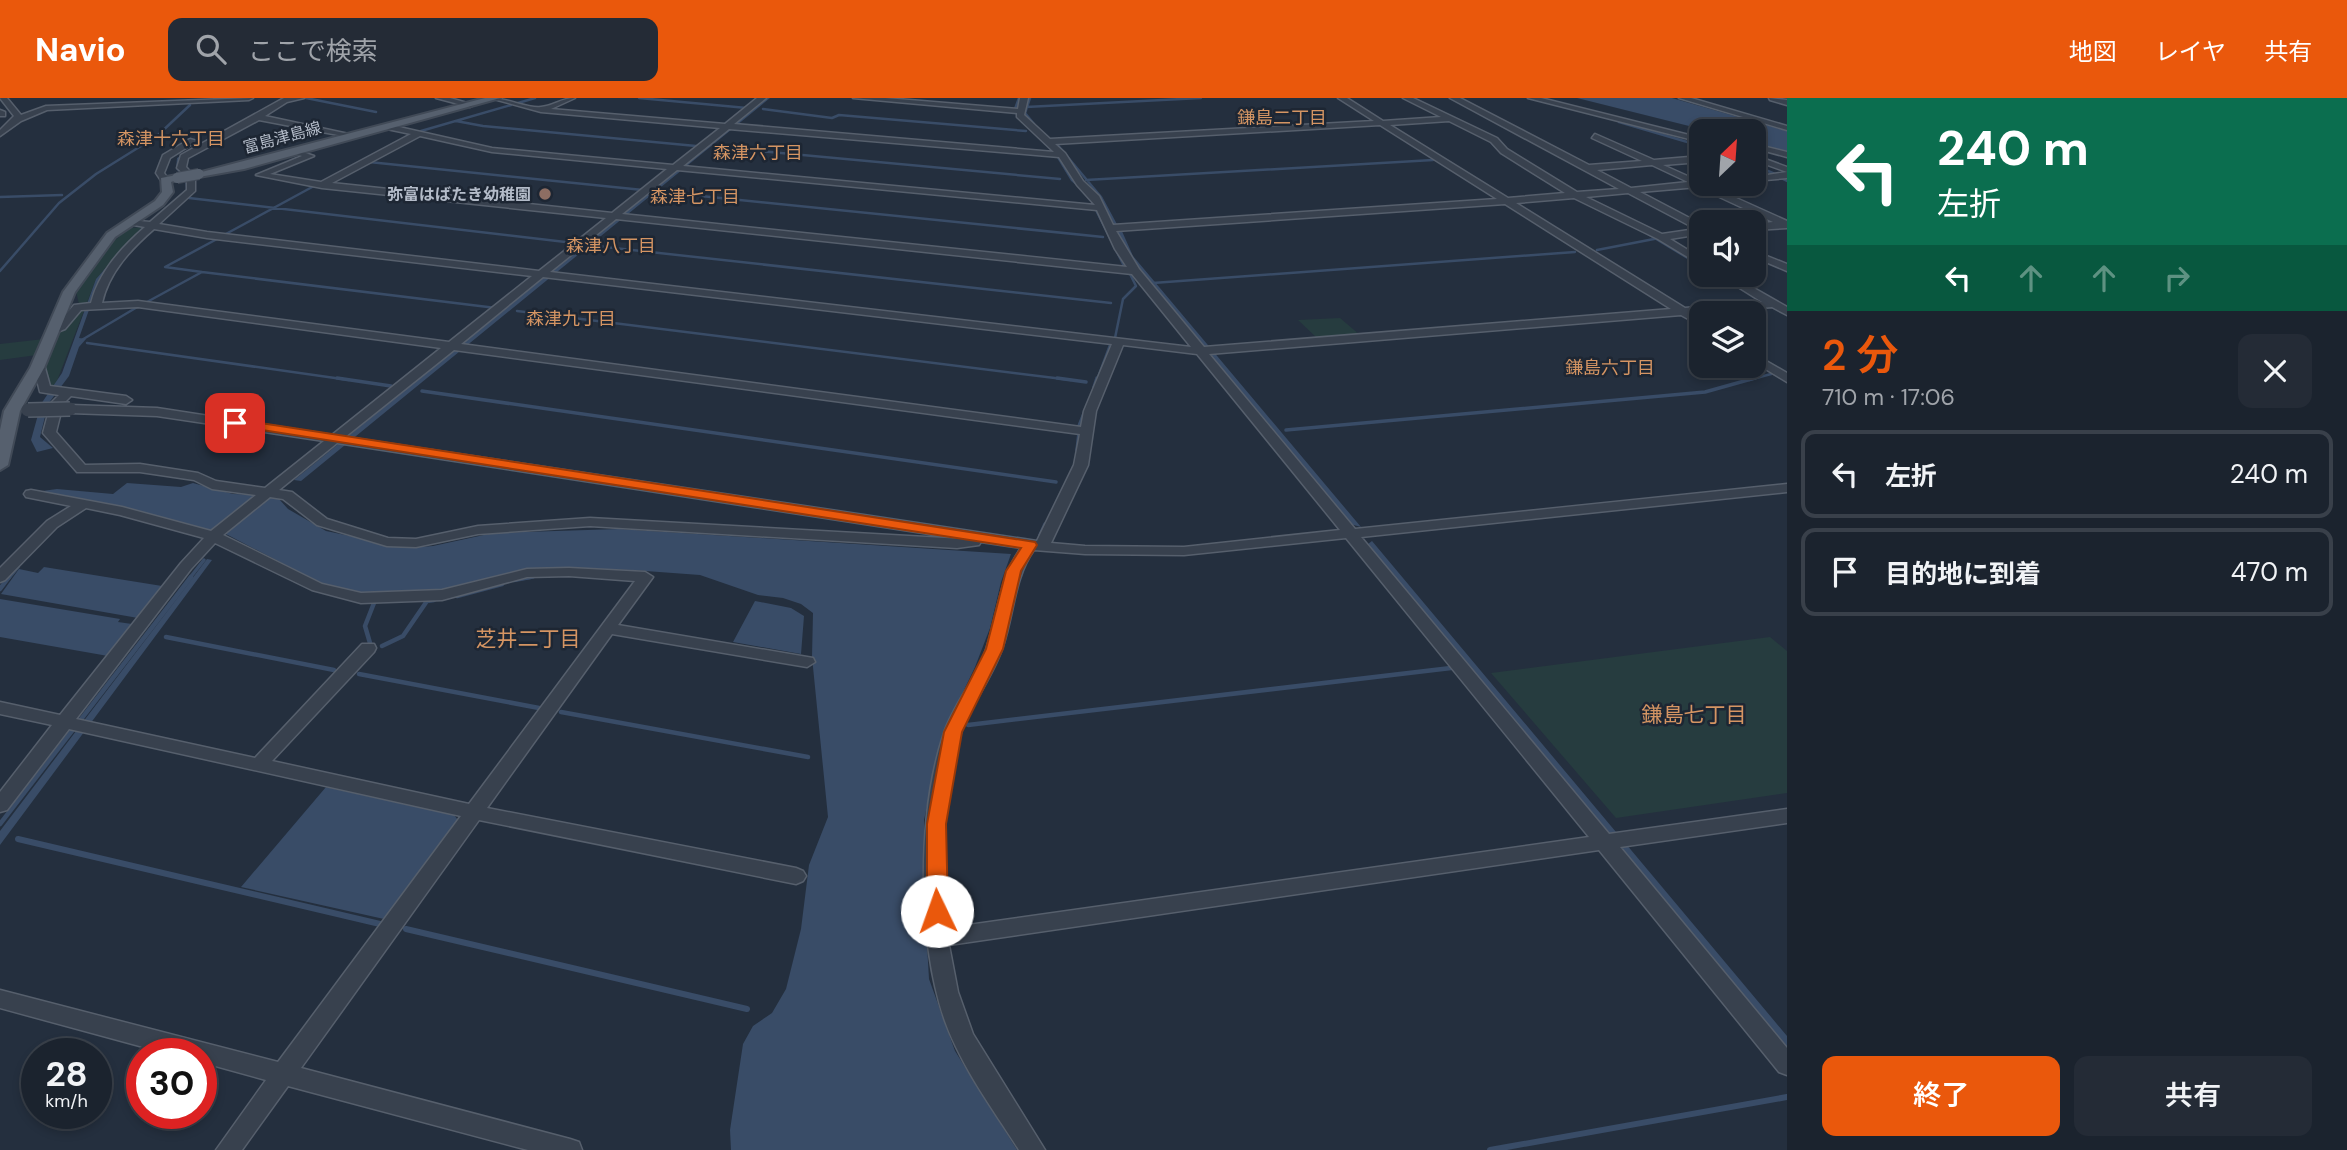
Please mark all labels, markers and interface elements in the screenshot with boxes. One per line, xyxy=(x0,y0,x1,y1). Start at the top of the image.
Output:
search box xyxy=(168,18,658,81)
text: Navio xyxy=(35,28,126,71)
icon: search xyxy=(192,30,230,68)
text: ここで検索 xyxy=(248,34,378,68)
text: 地図 xyxy=(2069,36,2117,67)
text: レイヤ xyxy=(2155,36,2226,67)
text: 共有 xyxy=(2264,36,2312,67)
district label: 鎌島二丁目 xyxy=(1237,106,1327,130)
text: 240 m xyxy=(1937,116,2089,180)
street label: 富島津島線 xyxy=(241,117,323,158)
north arrow xyxy=(1689,119,1766,196)
map controls xyxy=(1689,119,1766,378)
icon: left xyxy=(1822,126,1913,217)
district label: 森津十六丁目 xyxy=(117,127,225,151)
district label: 森津六丁目 xyxy=(713,141,803,165)
text: 左折 xyxy=(1937,183,2001,225)
place label: 弥富はばたき幼稚園 xyxy=(387,184,531,205)
district label: 森津七丁目 xyxy=(650,185,740,209)
marker: 弥富はばたき幼稚園 xyxy=(537,186,553,202)
button: sound xyxy=(1689,210,1766,287)
district label: 森津八丁目 xyxy=(566,234,656,258)
icon: left xyxy=(1939,259,1977,297)
icon: ahead xyxy=(2012,259,2050,297)
icon: ahead xyxy=(2085,259,2123,297)
icon: right xyxy=(2158,259,2196,297)
button: layers xyxy=(1689,301,1766,378)
district label: 森津九丁目 xyxy=(526,307,616,331)
text: 2 分 xyxy=(1822,328,1898,383)
button: close xyxy=(2238,334,2312,408)
district label: 鎌島六丁目 xyxy=(1565,356,1655,380)
text: 710 m · 17:06 xyxy=(1822,382,1955,412)
pin xyxy=(205,393,265,453)
icon: arrive xyxy=(216,404,254,442)
icon: left xyxy=(1826,455,1864,493)
text: 240 m xyxy=(2230,457,2308,491)
text: 左折 xyxy=(1885,459,1937,493)
icon: arrive xyxy=(1826,553,1864,591)
text: 470 m xyxy=(2231,555,2308,589)
text: 目的地に到着 xyxy=(1885,557,2041,591)
district label: 芝井二丁目 xyxy=(476,625,581,653)
district label: 鎌島七丁目 xyxy=(1642,701,1747,729)
position arrow xyxy=(900,874,974,948)
speed limit sign: 30 xyxy=(126,1038,217,1129)
text: 28 xyxy=(45,1051,88,1097)
button: 終了 xyxy=(1822,1056,2060,1136)
button: 共有 xyxy=(2074,1056,2312,1136)
text: km/h xyxy=(45,1089,88,1113)

